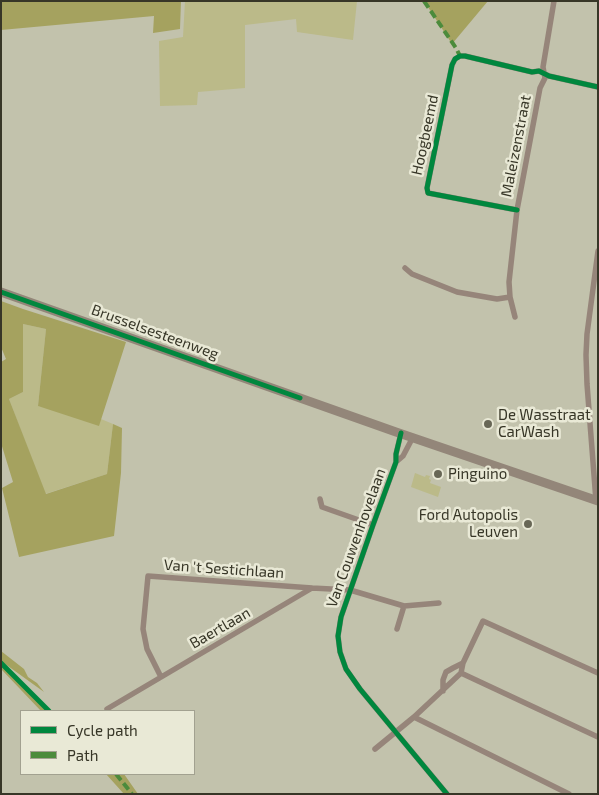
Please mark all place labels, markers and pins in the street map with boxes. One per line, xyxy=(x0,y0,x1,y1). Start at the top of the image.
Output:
place label: De Wasstraat CarWash xyxy=(498,406,591,441)
marker: De Wasstraat CarWash xyxy=(482,418,494,430)
place label: Pinguino xyxy=(448,465,507,483)
marker: Pinguino xyxy=(432,468,444,480)
place label: Ford Autopolis Leuven xyxy=(419,506,518,541)
marker: Ford Autopolis Leuven xyxy=(522,518,534,530)

